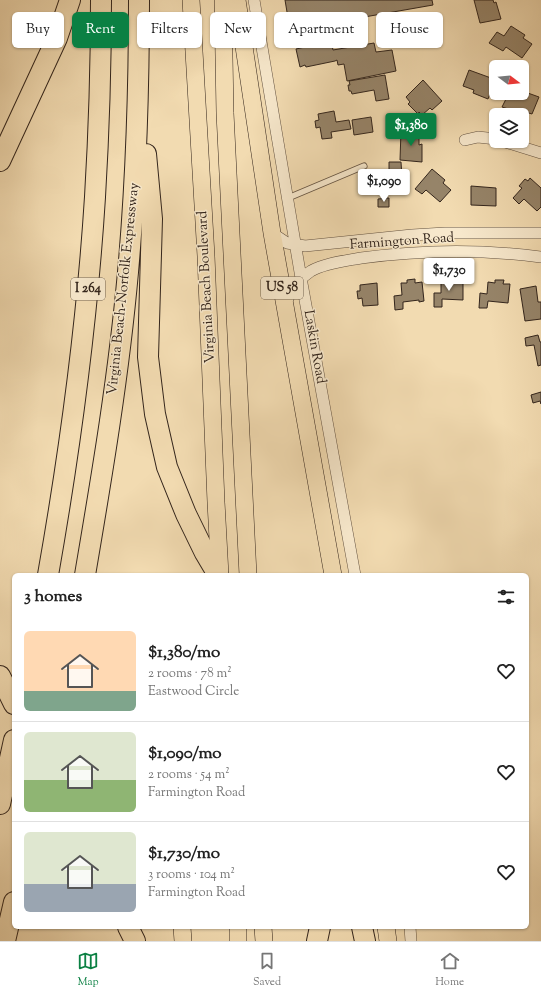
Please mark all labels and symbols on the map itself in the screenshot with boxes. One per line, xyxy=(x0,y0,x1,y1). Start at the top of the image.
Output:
north arrow xyxy=(489,60,529,100)
pin: $1,380 xyxy=(378,113,444,147)
pin: $1,090 xyxy=(351,169,417,203)
street label: Virginia Beach-Norfolk Expressway xyxy=(103,182,145,396)
street label: Virginia Beach Boulevard xyxy=(193,210,221,364)
street label: Farmington Road xyxy=(349,228,455,256)
pin: $1,730 xyxy=(416,258,482,292)
road number: US 58 xyxy=(261,277,303,299)
road number: I 264 xyxy=(71,278,105,300)
street label: Laskin Road xyxy=(298,308,330,386)

